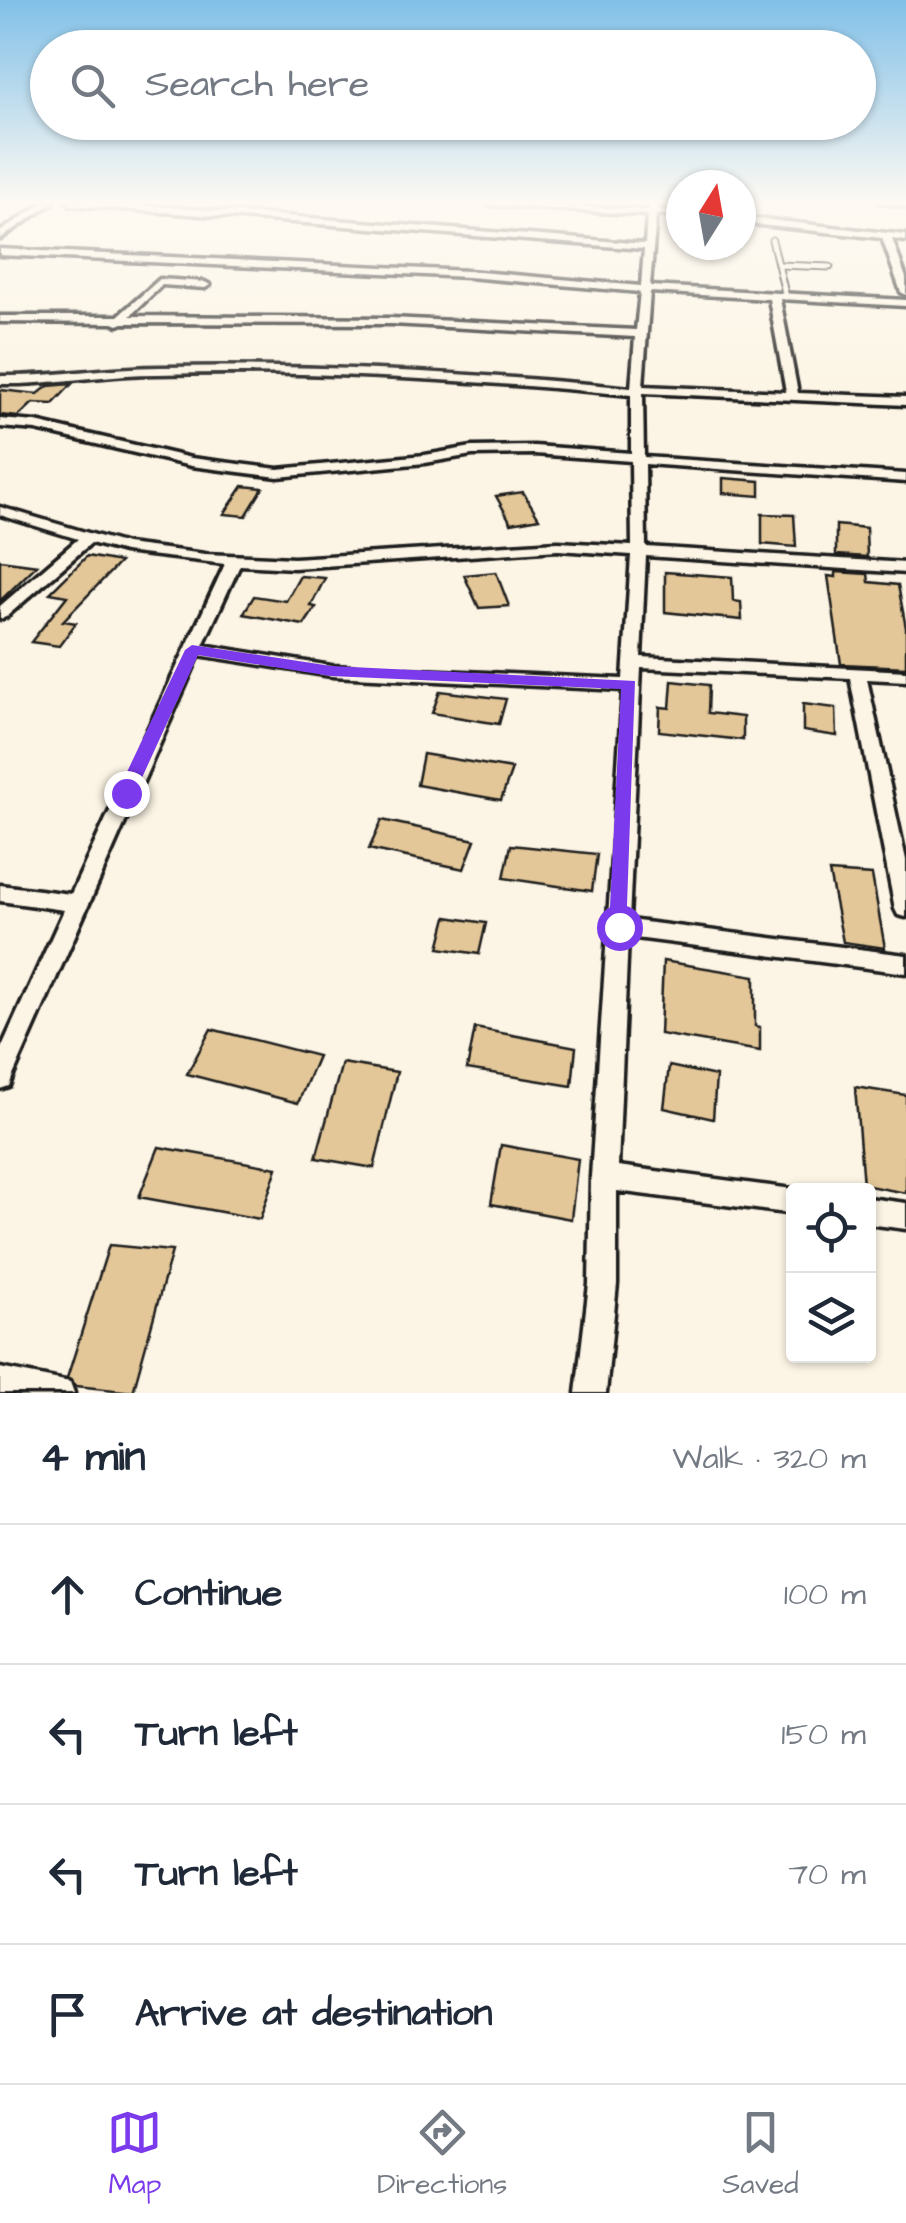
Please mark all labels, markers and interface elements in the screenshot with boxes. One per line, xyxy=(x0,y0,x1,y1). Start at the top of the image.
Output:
search box xyxy=(30,30,876,140)
icon: search xyxy=(65,58,120,113)
text: Search here xyxy=(145,59,369,111)
north arrow xyxy=(666,170,756,260)
route end xyxy=(104,771,150,817)
route start xyxy=(597,905,643,951)
map controls xyxy=(786,1183,876,1363)
button: locate xyxy=(786,1183,876,1273)
button: layers xyxy=(786,1273,876,1363)
text: 4 min xyxy=(40,1429,145,1487)
text: Walk · 320 m xyxy=(672,1436,866,1481)
icon: ahead xyxy=(40,1567,95,1622)
text: Continue xyxy=(135,1568,282,1620)
text: 100 m xyxy=(784,1572,866,1617)
icon: left xyxy=(40,1707,95,1762)
text: Turn left xyxy=(135,1708,298,1760)
text: 150 m xyxy=(781,1712,866,1757)
icon: left xyxy=(40,1847,95,1902)
text: Turn left xyxy=(135,1848,298,1900)
text: 70 m xyxy=(788,1852,866,1897)
icon: arrive xyxy=(40,1987,95,2042)
text: Arrive at destination xyxy=(135,1988,492,2040)
tab: Map xyxy=(107,2105,162,2204)
tab: Directions xyxy=(377,2105,507,2204)
tab: Saved xyxy=(722,2105,799,2204)

